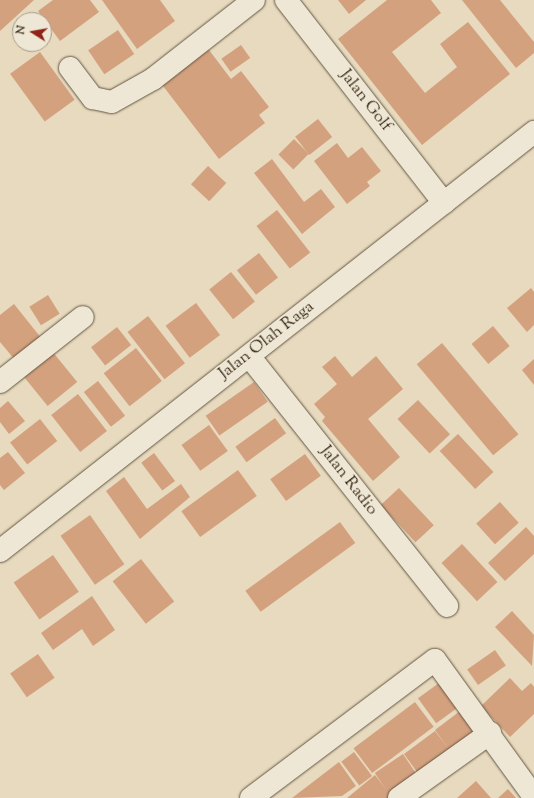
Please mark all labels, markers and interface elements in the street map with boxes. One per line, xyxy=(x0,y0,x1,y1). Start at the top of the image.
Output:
north arrow xyxy=(12,12,52,52)
text: N xyxy=(13,24,30,36)
street label: Jalan Golf xyxy=(335,66,395,136)
street label: Jalan Olah Raga xyxy=(215,297,319,385)
street label: Jalan Radio xyxy=(315,442,381,520)

